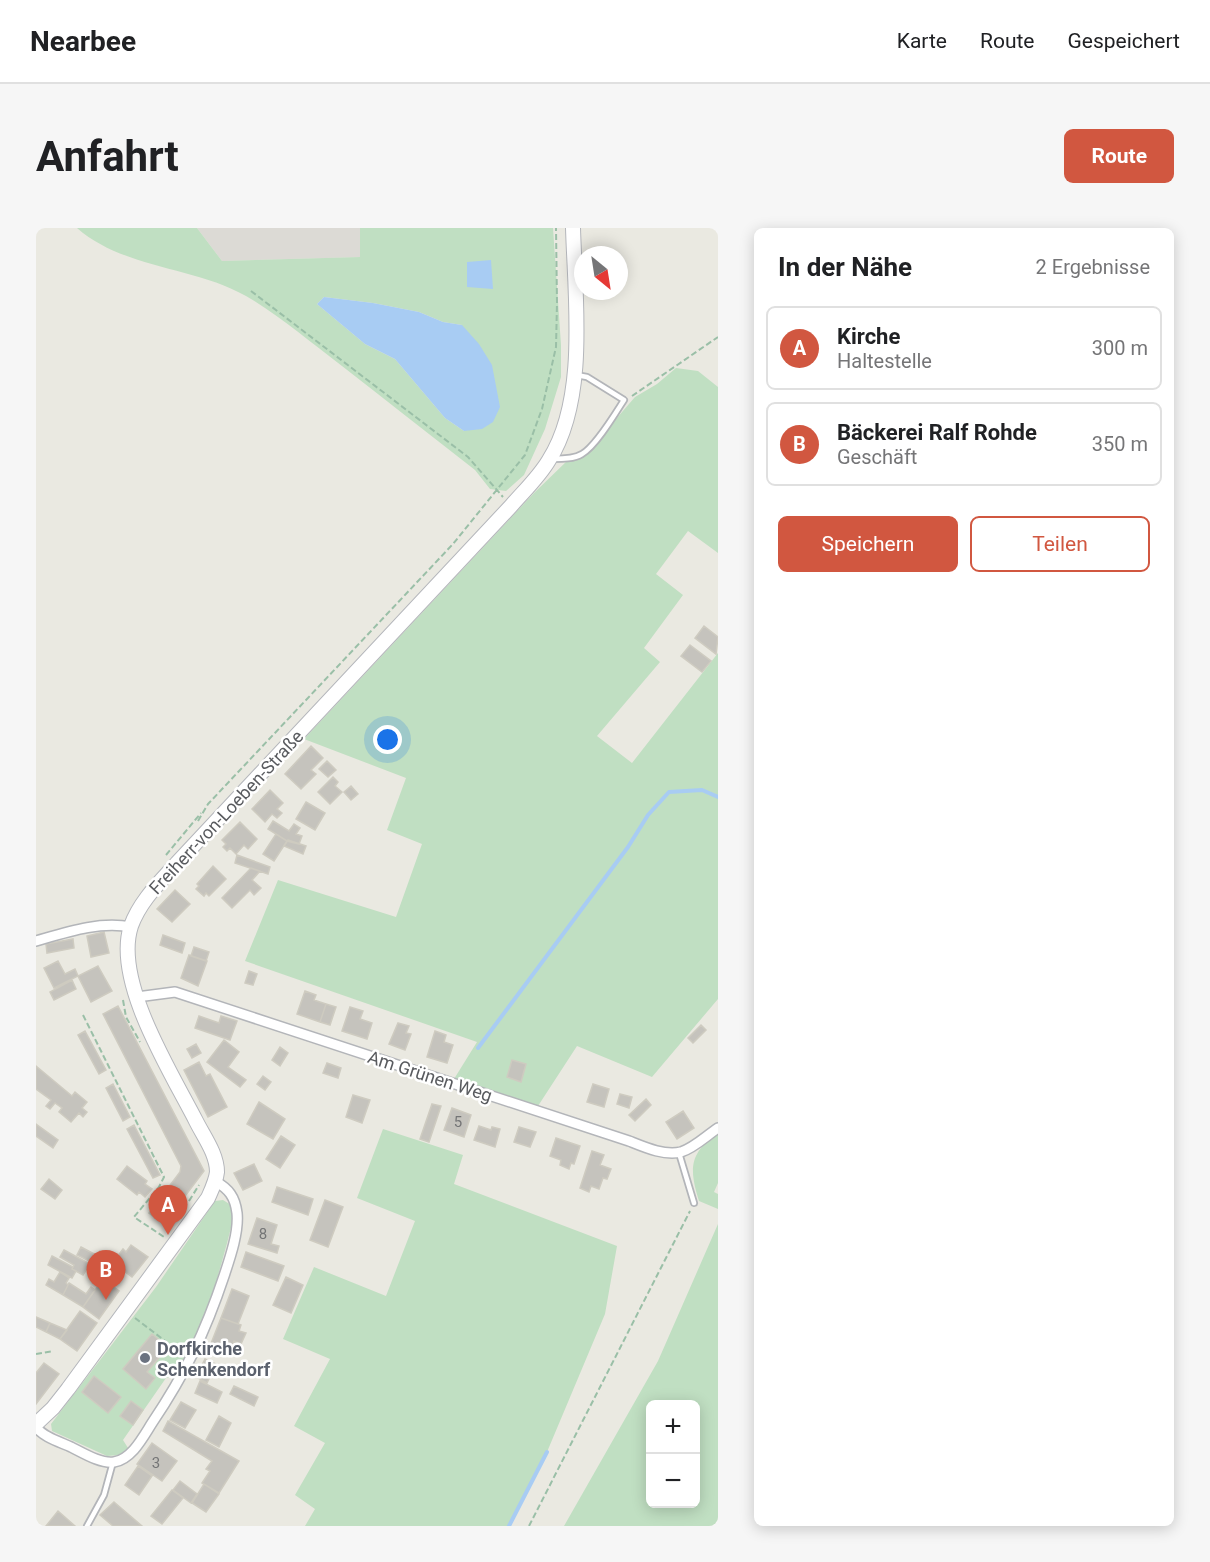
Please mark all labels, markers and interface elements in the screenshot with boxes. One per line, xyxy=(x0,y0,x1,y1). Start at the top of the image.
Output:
text: Nearbee xyxy=(30,25,136,58)
text: Karte xyxy=(897,29,947,53)
text: Route xyxy=(980,29,1034,53)
text: Gespeichert xyxy=(1067,29,1180,53)
button: Route xyxy=(1064,129,1174,183)
text: Anfahrt xyxy=(36,132,179,181)
north arrow xyxy=(574,246,628,300)
text: In der Nähe xyxy=(778,252,912,282)
text: 2 Ergebnisse xyxy=(1036,255,1150,279)
text: Kirche xyxy=(837,324,900,349)
text: A xyxy=(793,336,806,360)
text: 300 m xyxy=(1092,336,1148,360)
text: Haltestelle xyxy=(837,349,932,373)
text: Bäckerei Ralf Rohde xyxy=(837,420,1037,445)
text: B xyxy=(793,432,806,456)
text: 350 m xyxy=(1092,432,1148,456)
text: Geschäft xyxy=(837,445,917,469)
button: Speichern xyxy=(778,516,958,572)
button: Teilen xyxy=(970,516,1150,572)
your location xyxy=(373,725,402,754)
street label: Freiherr-von-Loeben-Straße xyxy=(145,726,307,898)
street label: Am Grünen Weg xyxy=(365,1046,495,1106)
house number: 5 xyxy=(454,1113,462,1131)
pin: A xyxy=(148,1186,188,1235)
house number: 8 xyxy=(259,1225,267,1243)
pin: B xyxy=(86,1250,126,1300)
place label: Dorfkirche Schenkendorf xyxy=(157,1338,271,1380)
marker: Dorfkirche Schenkendorf xyxy=(138,1351,152,1365)
map controls xyxy=(646,1400,700,1508)
button: + xyxy=(646,1400,700,1454)
house number: 3 xyxy=(152,1454,160,1472)
button: − xyxy=(646,1454,700,1508)

